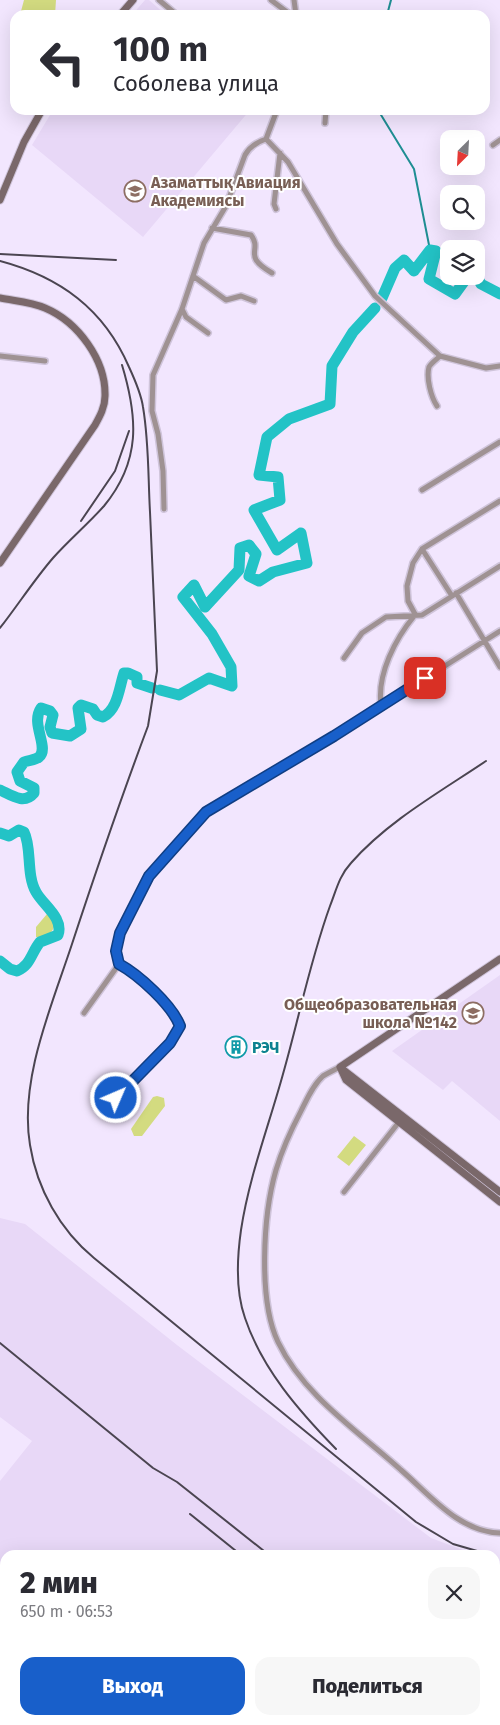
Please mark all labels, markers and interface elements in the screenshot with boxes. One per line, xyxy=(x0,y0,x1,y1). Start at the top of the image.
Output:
text: 100 m xyxy=(113,28,208,70)
icon: left xyxy=(30,30,95,95)
text: Соболева улица xyxy=(113,70,279,97)
north arrow xyxy=(440,130,485,175)
map controls xyxy=(440,130,485,285)
place label: Азаматтық Авиация Академиясы xyxy=(150,173,301,210)
school or university icon: Азаматтық Авиация Академиясы xyxy=(123,179,147,203)
button: search xyxy=(440,185,485,230)
button: layers xyxy=(440,240,485,285)
pin xyxy=(404,657,446,699)
icon: arrive xyxy=(411,664,439,692)
place label: Общеобразовательная школа №142 xyxy=(284,995,457,1032)
school or university icon: Общеобразовательная школа №142 xyxy=(461,1001,485,1025)
building icon: РЭЧ xyxy=(224,1035,248,1059)
place label: РЭЧ xyxy=(252,1038,280,1057)
position arrow xyxy=(89,1071,141,1123)
text: 2 мин xyxy=(20,1565,98,1601)
button: close xyxy=(428,1567,480,1619)
text: 650 m · 06:53 xyxy=(20,1602,113,1621)
button: Выход xyxy=(20,1657,245,1715)
button: Поделиться xyxy=(255,1657,480,1715)

